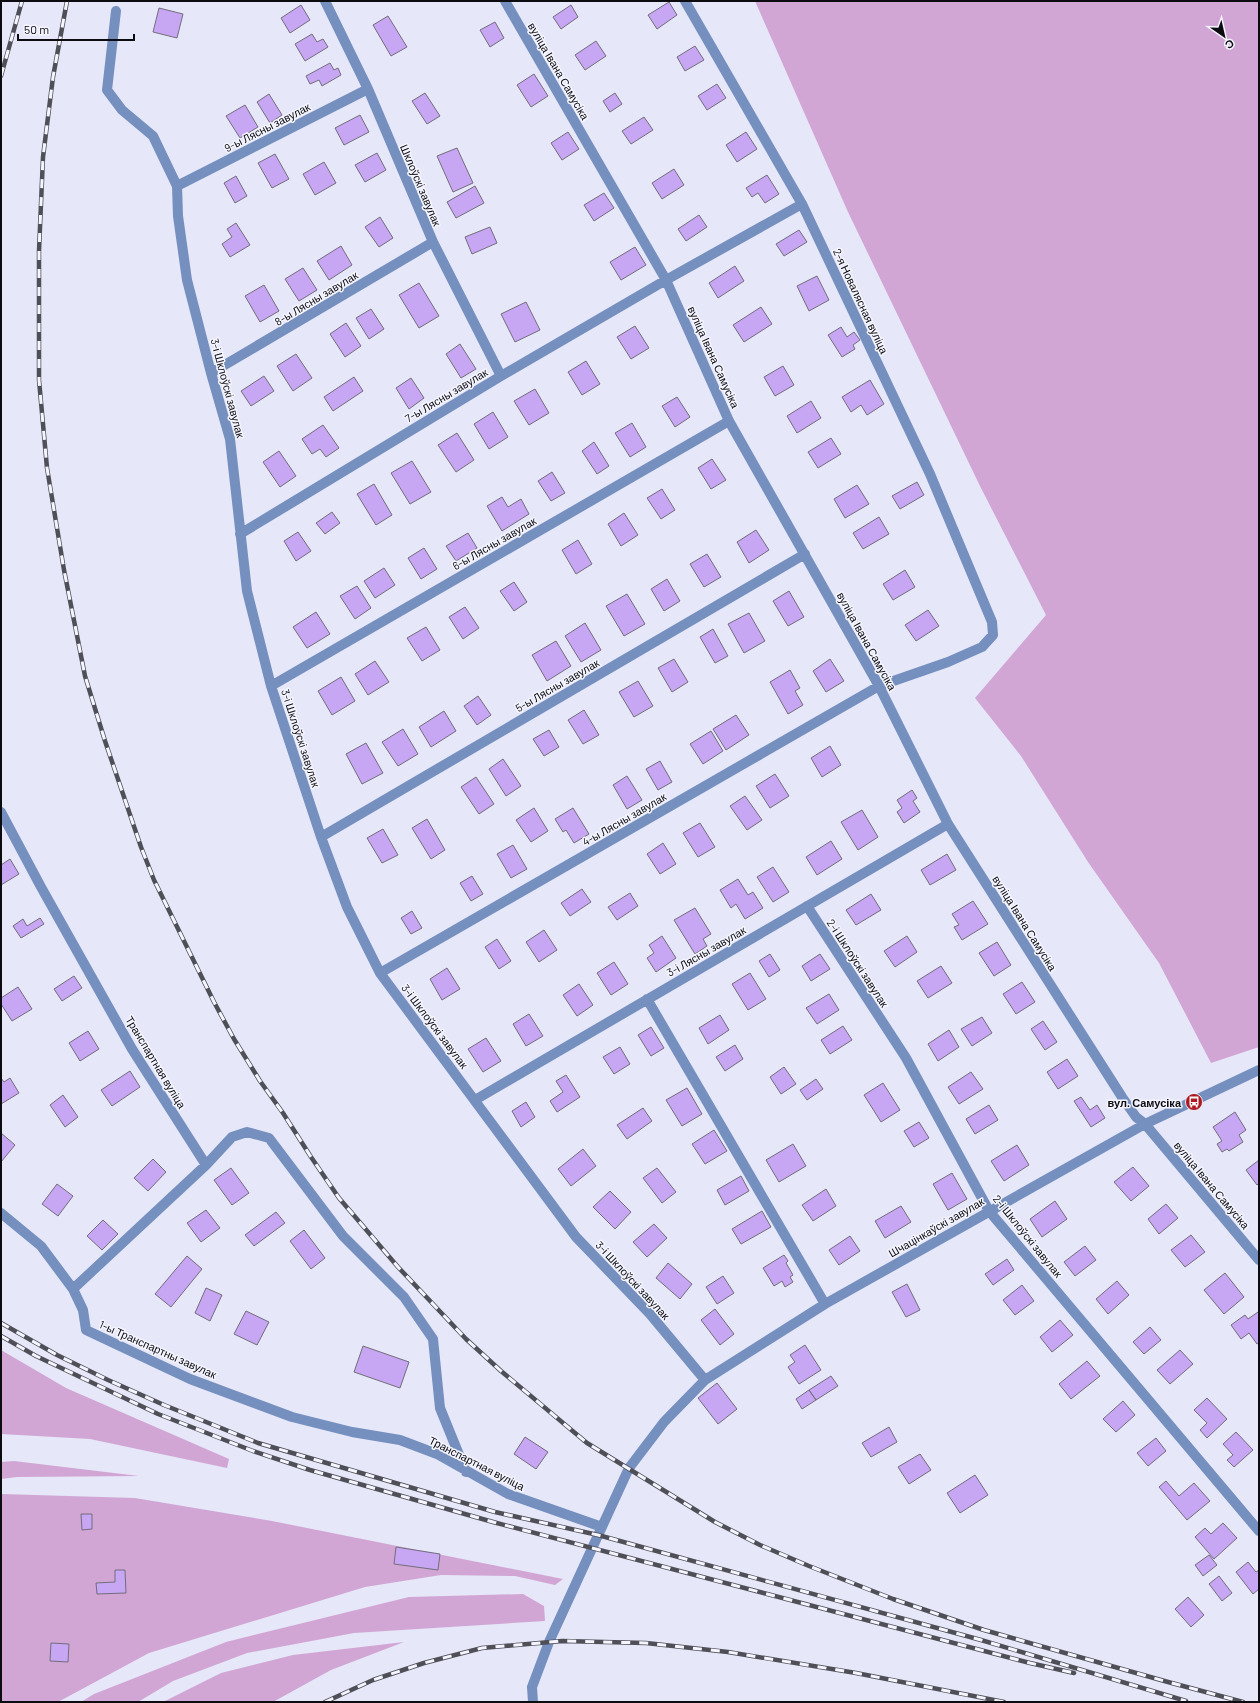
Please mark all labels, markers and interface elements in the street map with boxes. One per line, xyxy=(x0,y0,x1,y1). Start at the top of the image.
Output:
scale bar xyxy=(18,16,134,42)
north arrow xyxy=(1204,16,1244,56)
street label: вуліца Івана Самусіка xyxy=(526,20,593,123)
text: 50 m xyxy=(24,22,49,36)
text: С xyxy=(1223,37,1237,52)
street label: 9-ы Лясны завулак xyxy=(222,100,312,154)
street label: Шклоўскі завулак xyxy=(398,142,444,228)
street label: 2-я Новалясная вуліца xyxy=(831,246,891,356)
street label: 8-ы Лясны завулак xyxy=(272,268,360,328)
street label: вуліца Івана Самусіка xyxy=(686,304,743,411)
street label: 3-і Шклоўскі завулак xyxy=(209,337,248,439)
street label: 7-ы Лясны завулак xyxy=(402,365,490,425)
street label: 6-ы Лясны завулак xyxy=(450,514,538,572)
street label: вуліца Івана Самусіка xyxy=(835,590,900,693)
street label: 5-ы Лясны завулак xyxy=(513,656,601,714)
street label: 3-і Шклоўскі завулак xyxy=(279,687,323,789)
street label: 4-ы Лясны завулак xyxy=(580,790,668,848)
street label: вуліца Івана Самусіка xyxy=(990,873,1060,974)
street label: 2-і Шклоўскі завулак xyxy=(825,917,891,1010)
street label: 3-і Лясны завулак xyxy=(664,923,748,979)
street label: 3-і Шклоўскі завулак xyxy=(399,981,471,1071)
street label: Транспартная вуліца xyxy=(123,1013,189,1111)
bus stop icon: вул. Самусіка xyxy=(1184,1092,1204,1112)
place label: вул. Самусіка xyxy=(1108,1096,1182,1109)
street label: вуліца Івана Самусіка xyxy=(1172,1139,1253,1232)
street label: 2-і Шклоўскі завулак xyxy=(991,1192,1065,1280)
street label: Шчацінкаўскі завулак xyxy=(886,1194,986,1260)
street label: 3-і Шклоўскі завулак xyxy=(593,1238,673,1322)
street label: 1-ы Транспартны завулак xyxy=(97,1317,219,1381)
street label: Транспартная вуліца xyxy=(427,1433,528,1493)

